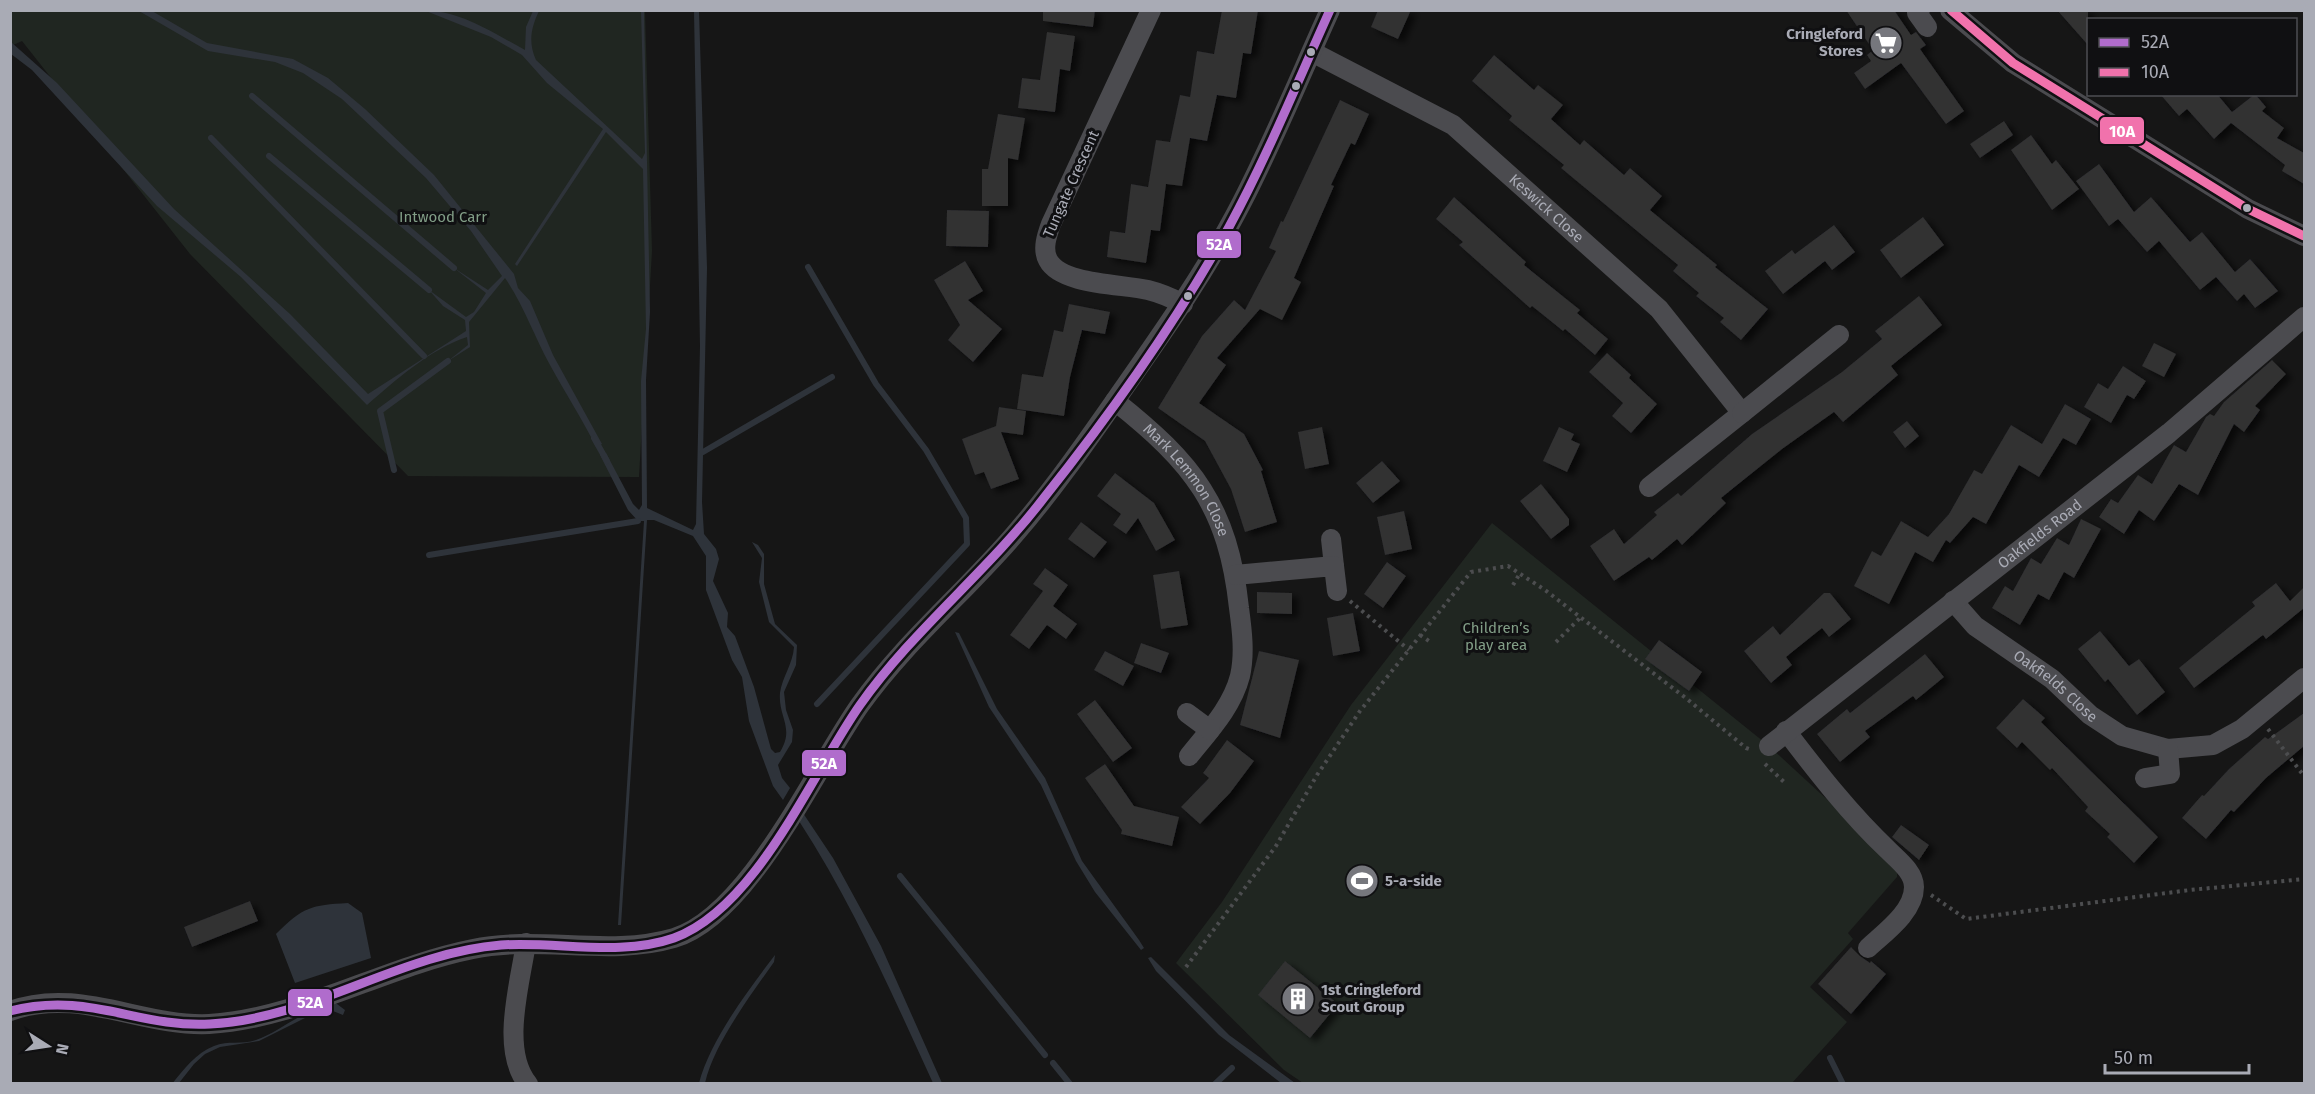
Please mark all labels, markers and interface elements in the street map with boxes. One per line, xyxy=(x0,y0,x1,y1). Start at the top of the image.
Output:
legend xyxy=(2087,18,2297,96)
place label: Cringleford Stores xyxy=(1786,25,1863,60)
supermarket icon: Cringleford Stores xyxy=(1868,25,1904,61)
text: 52A xyxy=(2141,31,2170,53)
unlabelled marker xyxy=(1305,46,1317,58)
text: 10A xyxy=(2141,61,2170,83)
unlabelled marker xyxy=(1290,80,1302,92)
line badge: 10A xyxy=(2099,116,2145,145)
text: 10A xyxy=(2109,122,2136,141)
street label: Tungate Crescent xyxy=(1039,127,1103,240)
street label: Keswick Close xyxy=(1505,170,1587,246)
unlabelled marker xyxy=(2241,202,2253,214)
park label: Intwood Carr xyxy=(399,208,487,226)
line badge: 52A xyxy=(1196,230,1242,259)
text: 52A xyxy=(1206,235,1233,254)
unlabelled marker xyxy=(1182,290,1194,302)
street label: Mark Lemmon Close xyxy=(1140,420,1233,539)
street label: Oakfields Road xyxy=(1994,496,2086,572)
park label: Children’s play area xyxy=(1463,619,1530,654)
street label: Oakfields Close xyxy=(2010,646,2101,726)
line badge: 52A xyxy=(801,749,847,777)
text: 52A xyxy=(811,754,838,773)
sports icon: 5-a-side xyxy=(1344,863,1380,899)
place label: 5-a-side xyxy=(1385,872,1442,890)
building icon: 1st Cringleford Scout Group xyxy=(1280,981,1316,1017)
place label: 1st Cringleford Scout Group xyxy=(1321,981,1421,1016)
line badge: 52A xyxy=(287,988,333,1017)
text: 52A xyxy=(297,993,324,1012)
north arrow xyxy=(18,1016,78,1076)
scale bar xyxy=(2105,1037,2249,1075)
text: N xyxy=(52,1042,73,1056)
text: 50 m xyxy=(2114,1047,2153,1069)

